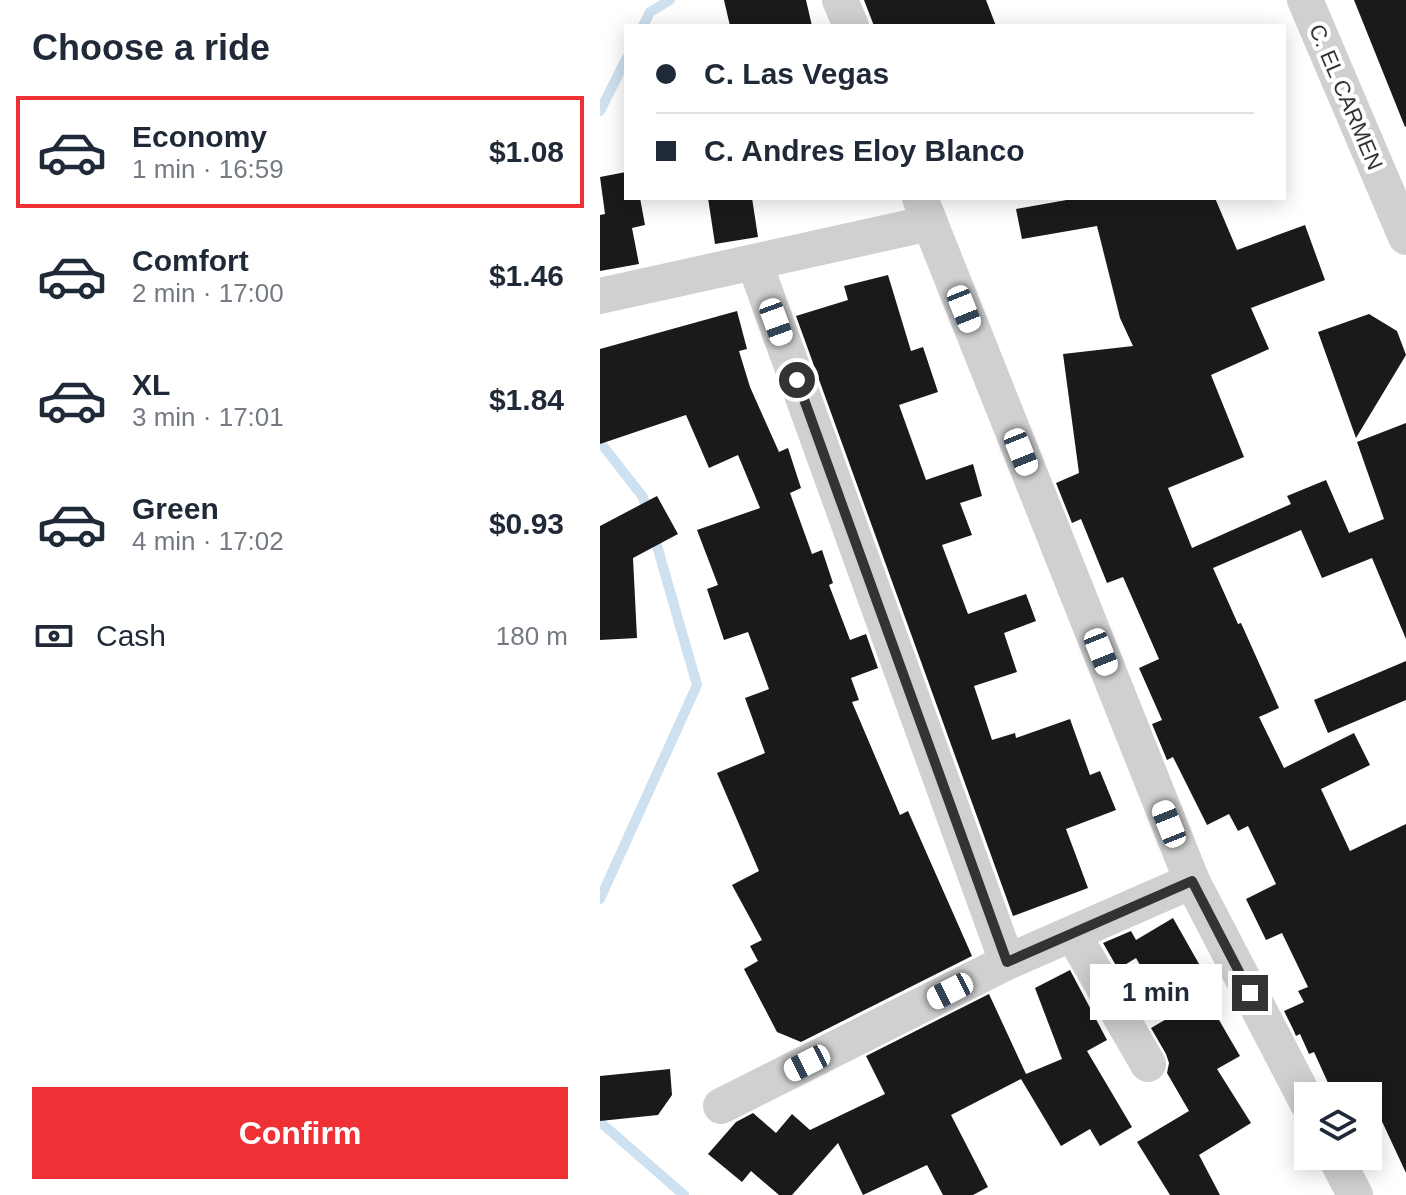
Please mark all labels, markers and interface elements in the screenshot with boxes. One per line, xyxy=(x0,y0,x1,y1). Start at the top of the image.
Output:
street label: C. EL CARMEN xyxy=(1304,20,1388,174)
text: Choose a ride xyxy=(32,27,270,68)
text: C. Las Vegas xyxy=(704,57,889,90)
icon: car xyxy=(36,116,108,188)
text: Economy xyxy=(132,120,267,153)
text: C. Andres Eloy Blanco xyxy=(704,134,1025,167)
text: $1.08 xyxy=(489,135,564,168)
text: 1 min · 16:59 xyxy=(132,154,284,184)
icon: car xyxy=(36,240,108,312)
text: Comfort xyxy=(132,244,249,277)
text: $1.46 xyxy=(489,259,564,292)
text: 2 min · 17:00 xyxy=(132,278,284,308)
car xyxy=(944,282,984,336)
car xyxy=(757,295,795,349)
route start xyxy=(779,362,815,398)
icon: car xyxy=(36,364,108,436)
text: XL xyxy=(132,368,170,401)
text: $1.84 xyxy=(489,383,564,416)
text: 3 min · 17:01 xyxy=(132,402,284,432)
car xyxy=(1001,425,1041,479)
icon: car xyxy=(36,488,108,560)
text: Green xyxy=(132,492,219,525)
text: $0.93 xyxy=(489,507,564,540)
text: 4 min · 17:02 xyxy=(132,526,284,556)
icon: cash xyxy=(32,614,76,658)
text: Cash xyxy=(96,619,166,652)
text: 180 m xyxy=(496,621,568,651)
car xyxy=(1081,625,1121,679)
car xyxy=(1149,797,1189,851)
callout: 1 min xyxy=(1090,965,1222,1021)
car xyxy=(923,969,977,1013)
route end xyxy=(1232,975,1268,1011)
text: 1 min xyxy=(1122,977,1190,1007)
car xyxy=(780,1041,834,1085)
map controls xyxy=(1294,1082,1382,1170)
button: layers xyxy=(1294,1082,1382,1170)
button: Confirm xyxy=(32,1087,568,1179)

